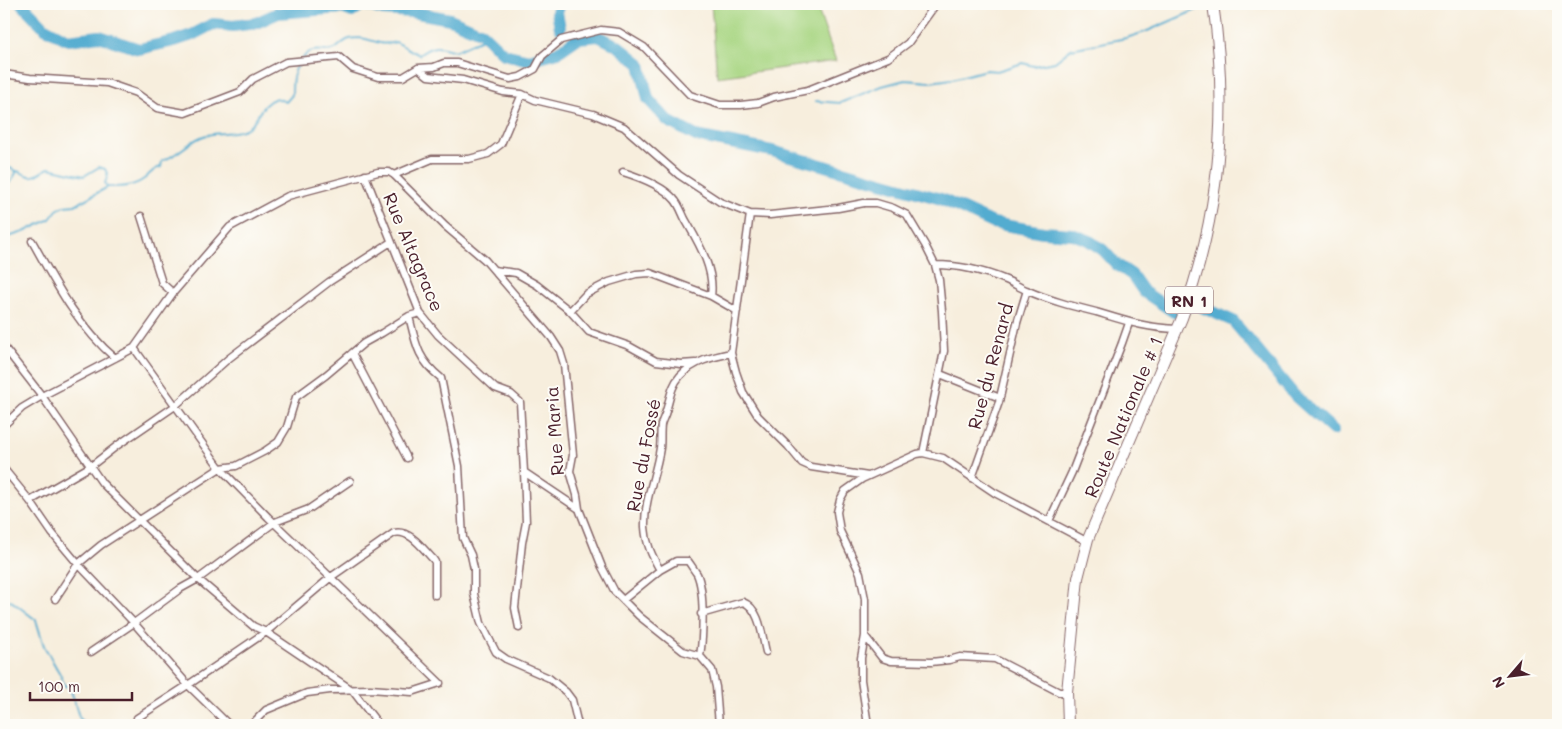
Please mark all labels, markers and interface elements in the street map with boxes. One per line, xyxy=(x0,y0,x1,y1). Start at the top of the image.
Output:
street label: Rue Altagrace xyxy=(378,189,450,315)
road number: RN 1 xyxy=(1165,286,1213,314)
street label: Rue du Renard xyxy=(962,300,1018,432)
street label: Route Nationale # 1 xyxy=(1078,333,1168,501)
street label: Rue Maria xyxy=(539,385,569,477)
street label: Rue du Fossé xyxy=(620,396,666,514)
north arrow xyxy=(1484,652,1534,702)
scale bar xyxy=(30,669,132,701)
text: N xyxy=(1487,673,1509,691)
text: 100 m xyxy=(38,676,80,696)

